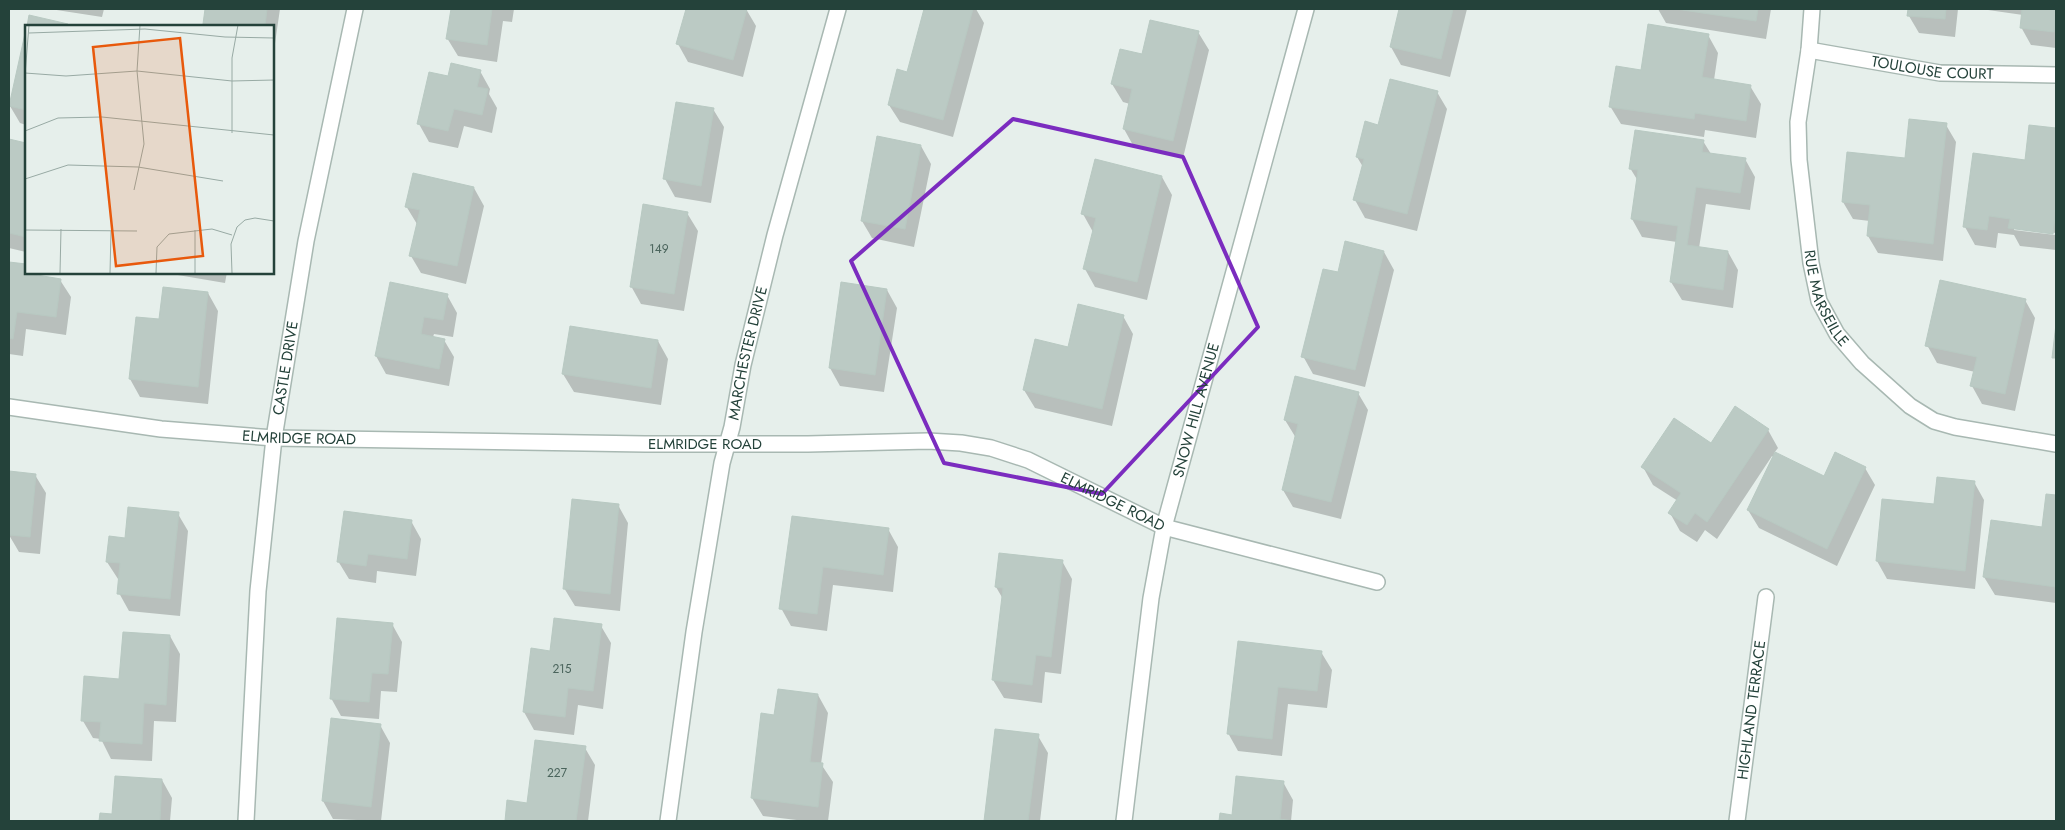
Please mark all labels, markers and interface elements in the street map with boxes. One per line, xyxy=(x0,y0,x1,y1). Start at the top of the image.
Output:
inset map xyxy=(25,25,274,274)
street label: TOULOUSE COURT xyxy=(1870,50,1994,85)
house number: 149 xyxy=(649,240,669,258)
street label: RUE MARSEILLE xyxy=(1799,249,1854,351)
street label: MARCHESTER DRIVE xyxy=(722,284,773,422)
street label: CASTLE DRIVE xyxy=(267,319,304,417)
street label: SNOW HILL AVENUE xyxy=(1167,340,1225,480)
street label: ELMRIDGE ROAD xyxy=(241,425,356,450)
street label: ELMRIDGE ROAD xyxy=(648,433,762,455)
street label: ELMRIDGE ROAD xyxy=(1057,467,1169,537)
street label: HIGHLAND TERRACE xyxy=(1731,639,1771,781)
house number: 215 xyxy=(553,660,572,678)
house number: 227 xyxy=(547,764,568,782)

